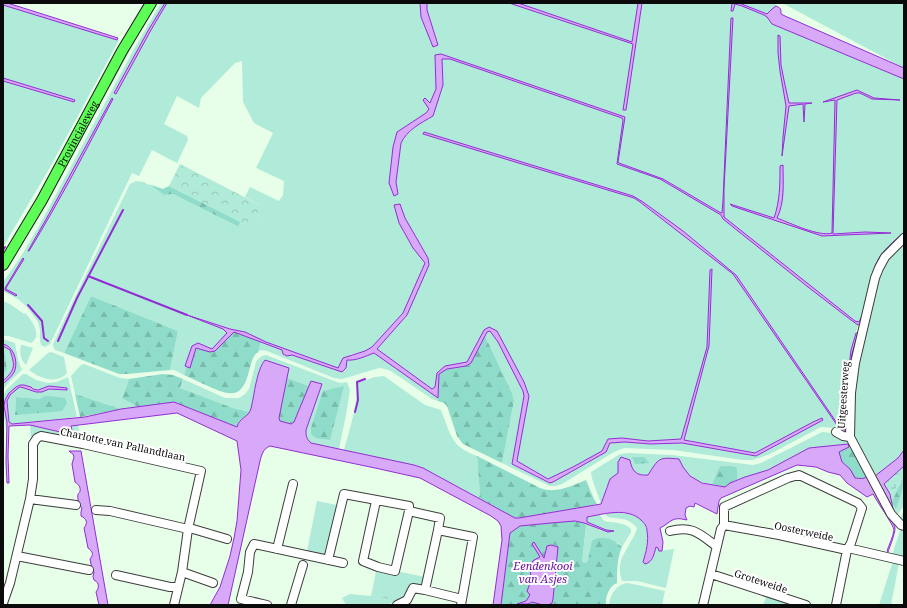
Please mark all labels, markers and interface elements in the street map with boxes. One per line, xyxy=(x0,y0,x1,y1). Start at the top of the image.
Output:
street label: Provincialeweg xyxy=(54,97,101,169)
street label: Uitgeesterweg xyxy=(834,360,852,429)
street label: Charlotte van Pallandtlaan xyxy=(59,424,187,464)
street label: Oosterweide xyxy=(773,518,835,544)
water label: Eendenkooi van Asjes xyxy=(512,558,573,586)
street label: Groteweide xyxy=(733,566,789,596)

